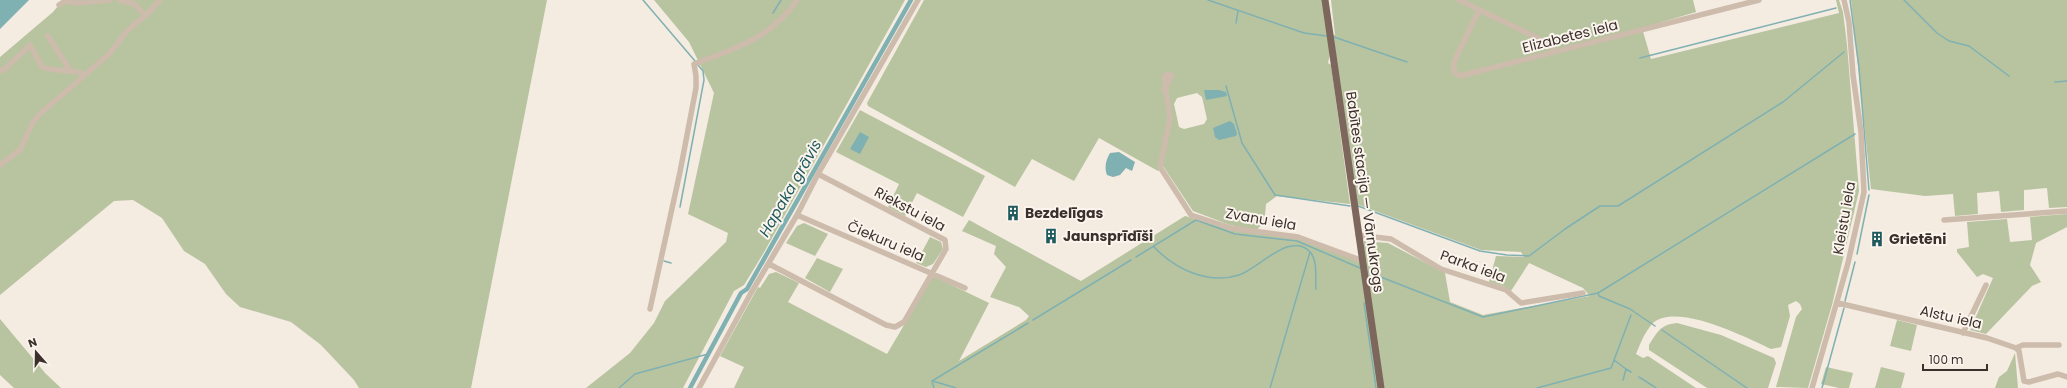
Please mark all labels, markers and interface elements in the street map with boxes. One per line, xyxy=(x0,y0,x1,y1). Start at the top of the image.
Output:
street label: Elizabetes iela xyxy=(1520,14,1620,58)
street label: Babītes stacija — Vārnukrogs xyxy=(1341,90,1389,294)
water label: Hapaka grāvis xyxy=(754,135,826,240)
street label: Kleistu iela xyxy=(1828,180,1860,256)
street label: Riekstu iela xyxy=(871,182,949,236)
place label: Bezdelīgas xyxy=(1025,203,1104,223)
street label: Zvanu iela xyxy=(1224,203,1298,235)
building icon: Bezdelīgas xyxy=(1004,204,1022,222)
street label: Čiekuru iela xyxy=(844,216,928,266)
place label: Jaunsprīdīši xyxy=(1063,226,1153,246)
building icon: Jaunsprīdīši xyxy=(1042,227,1060,245)
place label: Grietēni xyxy=(1889,229,1946,249)
building icon: Grietēni xyxy=(1868,230,1886,248)
street label: Parka iela xyxy=(1438,245,1508,287)
street label: Alstu iela xyxy=(1918,300,1984,334)
north arrow xyxy=(16,332,56,372)
text: N xyxy=(26,334,39,352)
scale bar xyxy=(1923,346,1987,372)
text: 100 m xyxy=(1929,351,1963,368)

